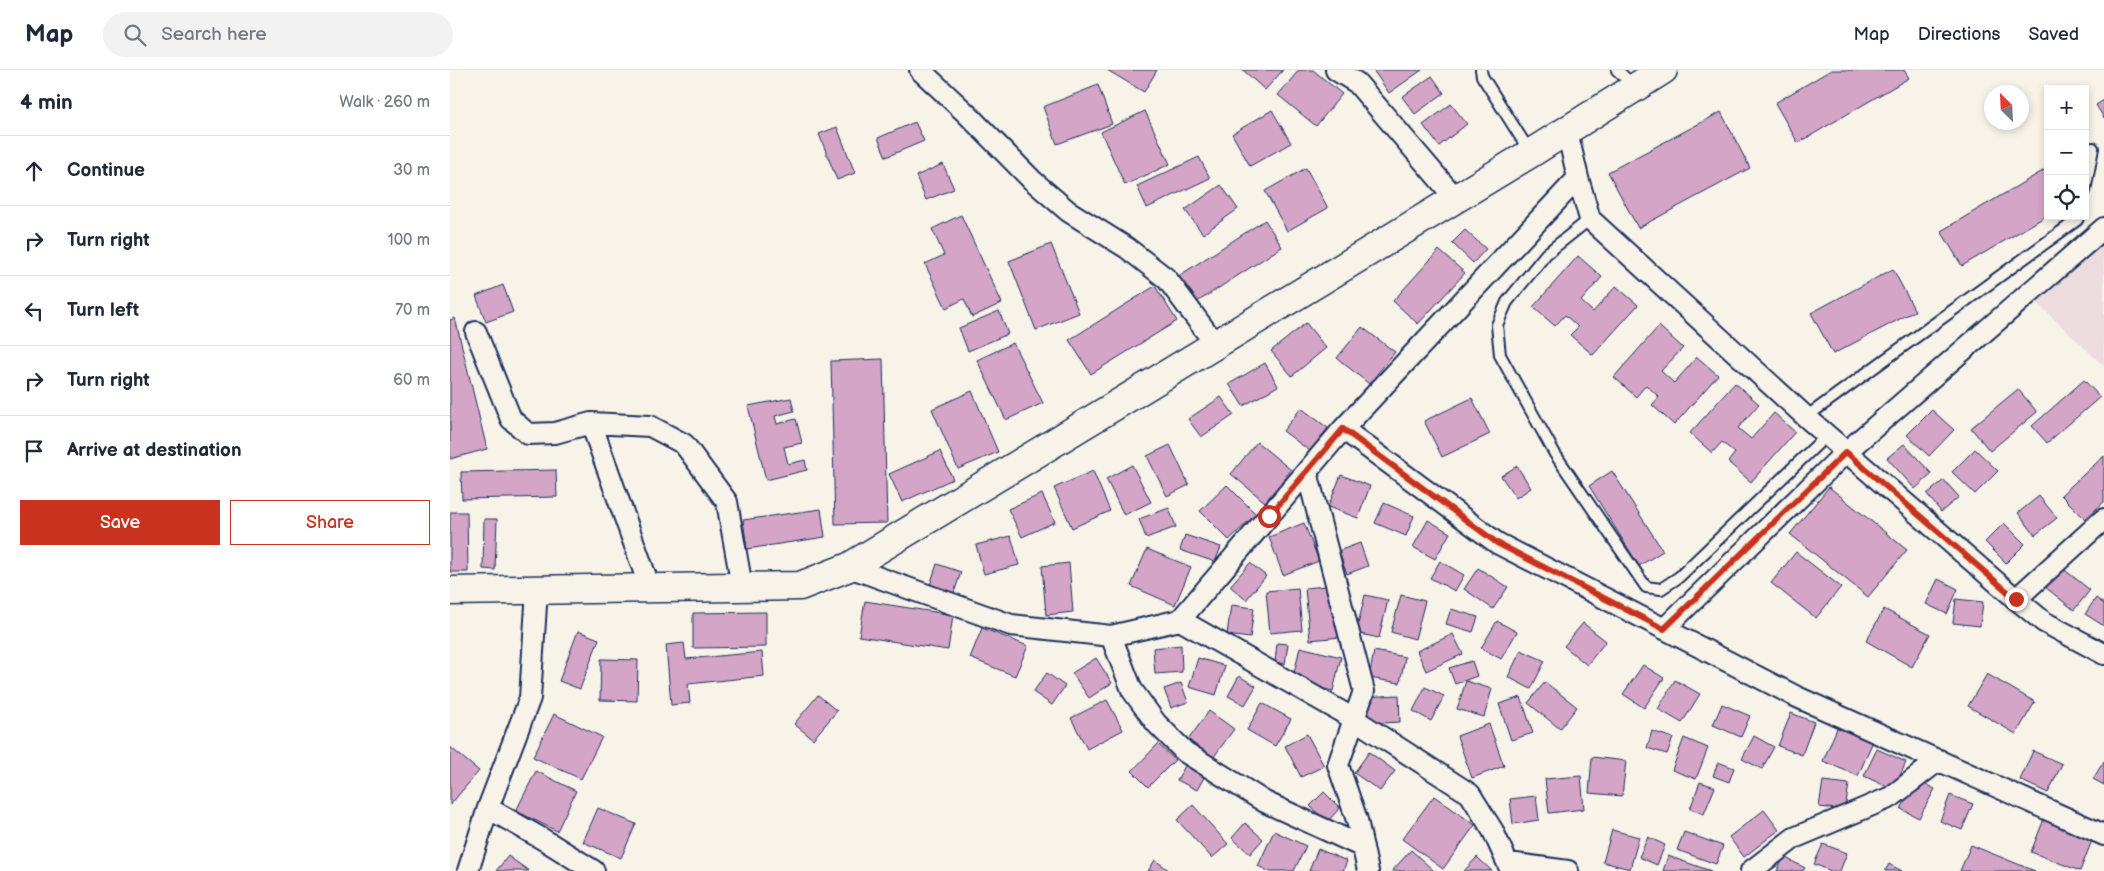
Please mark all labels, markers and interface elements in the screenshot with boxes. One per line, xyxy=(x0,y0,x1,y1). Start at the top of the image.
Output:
search box xyxy=(103,12,453,57)
text: Map xyxy=(25,20,73,49)
icon: search xyxy=(121,21,149,49)
text: Search here xyxy=(161,23,267,46)
text: Map xyxy=(1854,24,1890,45)
text: Directions xyxy=(1918,24,2000,45)
text: Saved xyxy=(2028,24,2079,45)
north arrow xyxy=(1984,85,2029,130)
map controls xyxy=(2044,85,2089,220)
button: + xyxy=(2044,85,2089,130)
text: 4 min xyxy=(20,90,73,115)
text: Walk · 260 m xyxy=(339,93,430,112)
button: − xyxy=(2044,130,2089,175)
icon: ahead xyxy=(20,157,48,185)
text: Continue xyxy=(67,159,145,182)
text: 30 m xyxy=(393,161,430,180)
button: locate xyxy=(2044,175,2089,220)
icon: right xyxy=(20,227,48,255)
text: Turn right xyxy=(67,229,150,252)
text: 100 m xyxy=(387,231,430,250)
icon: left xyxy=(20,297,48,325)
text: Turn left xyxy=(67,299,139,322)
text: 70 m xyxy=(395,301,430,320)
icon: right xyxy=(20,367,48,395)
text: Turn right xyxy=(67,369,150,392)
text: 60 m xyxy=(393,371,430,390)
icon: arrive xyxy=(20,437,48,465)
text: Arrive at destination xyxy=(67,439,242,462)
button: Save xyxy=(20,500,220,545)
button: Share xyxy=(230,500,430,545)
route start xyxy=(1258,505,1281,528)
route end xyxy=(2005,588,2028,611)

